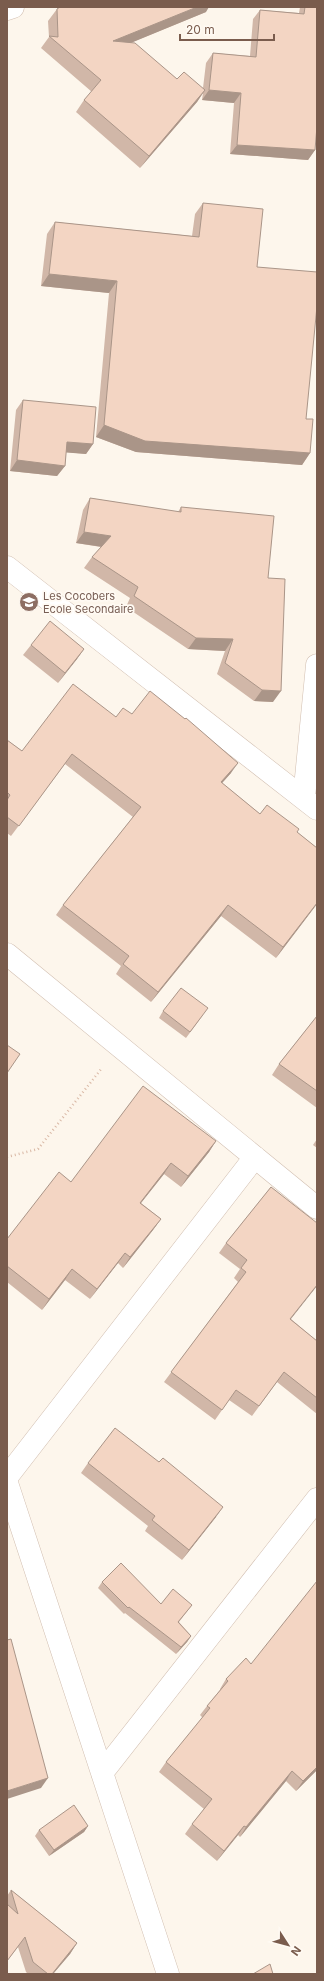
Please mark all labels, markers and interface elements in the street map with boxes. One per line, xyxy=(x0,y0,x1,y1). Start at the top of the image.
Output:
scale bar xyxy=(180,16,274,42)
text: 20 m xyxy=(186,22,215,37)
place label: Les Cocobers Ecole Secondaire xyxy=(43,589,133,616)
school or university icon: Les Cocobers Ecole Secondaire xyxy=(18,591,40,613)
north arrow xyxy=(268,1925,308,1965)
text: N xyxy=(288,1943,304,1958)

